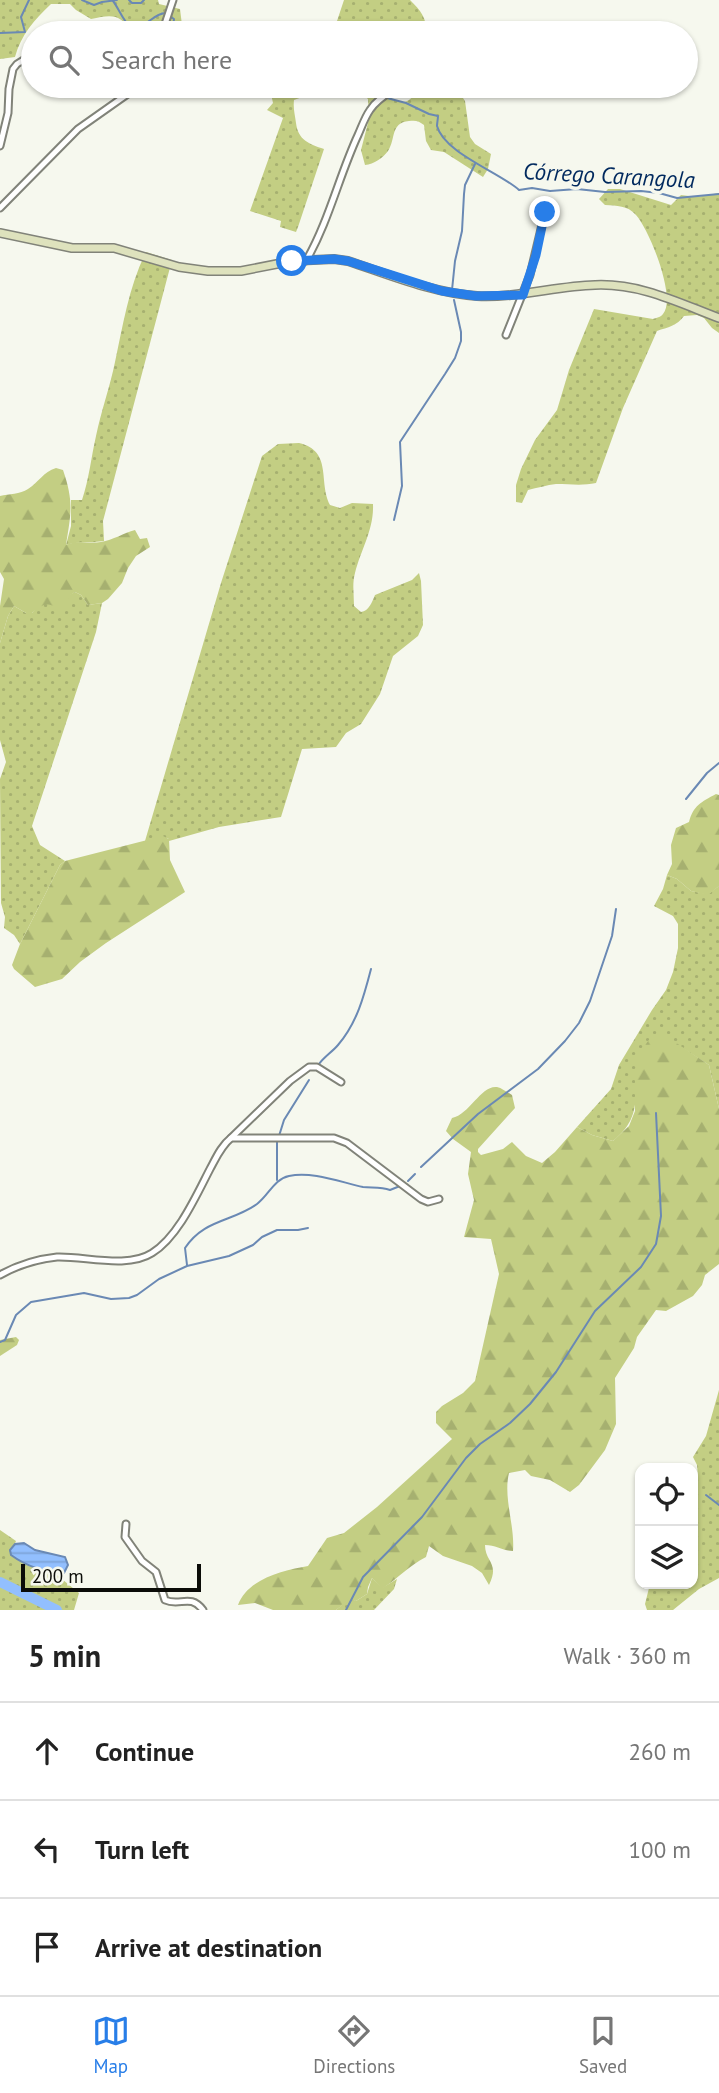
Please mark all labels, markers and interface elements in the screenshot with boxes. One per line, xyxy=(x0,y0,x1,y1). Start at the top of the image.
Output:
search box xyxy=(21,21,698,98)
icon: search xyxy=(45,41,83,79)
text: Search here xyxy=(101,43,232,76)
water label: Córrego Carangola xyxy=(522,156,696,194)
route end xyxy=(529,196,560,227)
route start xyxy=(276,245,307,276)
map controls xyxy=(635,1463,698,1589)
button: locate xyxy=(635,1463,698,1526)
button: layers xyxy=(635,1526,698,1589)
scale bar xyxy=(21,1561,201,1593)
text: 200 m xyxy=(32,1564,84,1588)
text: 5 min xyxy=(28,1636,101,1675)
text: Walk · 360 m xyxy=(564,1641,691,1670)
icon: ahead xyxy=(28,1732,66,1770)
text: Continue xyxy=(95,1735,194,1768)
text: 260 m xyxy=(629,1737,691,1766)
icon: left xyxy=(28,1830,66,1868)
text: Turn left xyxy=(95,1833,189,1866)
text: 100 m xyxy=(629,1835,691,1864)
icon: arrive xyxy=(28,1928,66,1966)
text: Arrive at destination xyxy=(95,1931,322,1964)
tab: Map xyxy=(92,2012,130,2078)
tab: Directions xyxy=(313,2012,395,2078)
tab: Saved xyxy=(579,2012,627,2078)

